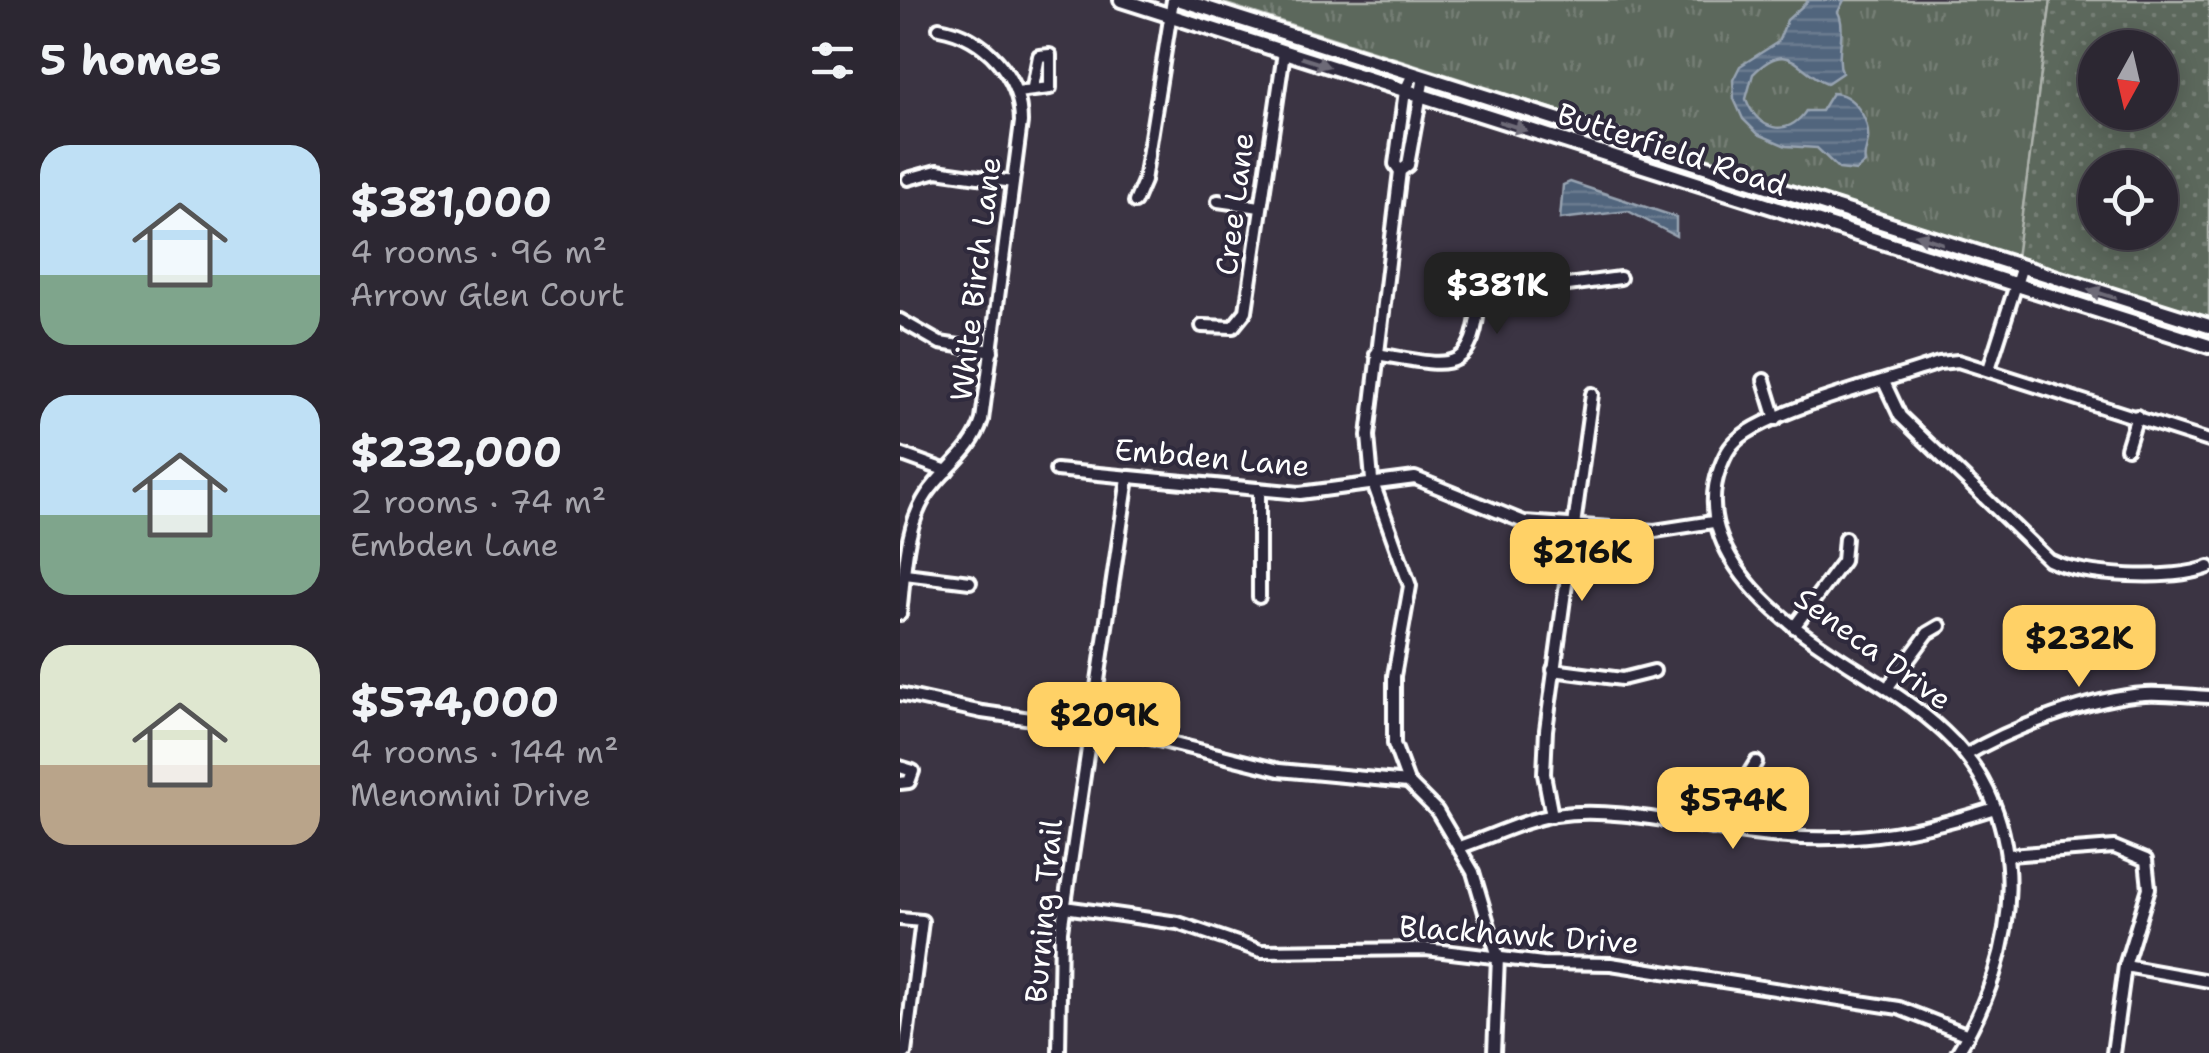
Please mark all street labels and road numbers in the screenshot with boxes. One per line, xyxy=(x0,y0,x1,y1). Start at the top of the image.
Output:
street label: Butterfield Road xyxy=(1552,93,1792,206)
street label: Cree Lane xyxy=(1205,130,1264,278)
street label: White Birch Lane xyxy=(940,154,1011,404)
street label: Embden Lane xyxy=(1113,429,1311,486)
street label: Seneca Drive xyxy=(1786,578,1960,720)
street label: Burning Trail xyxy=(1015,817,1072,1005)
street label: Blackhawk Drive xyxy=(1398,906,1640,963)

